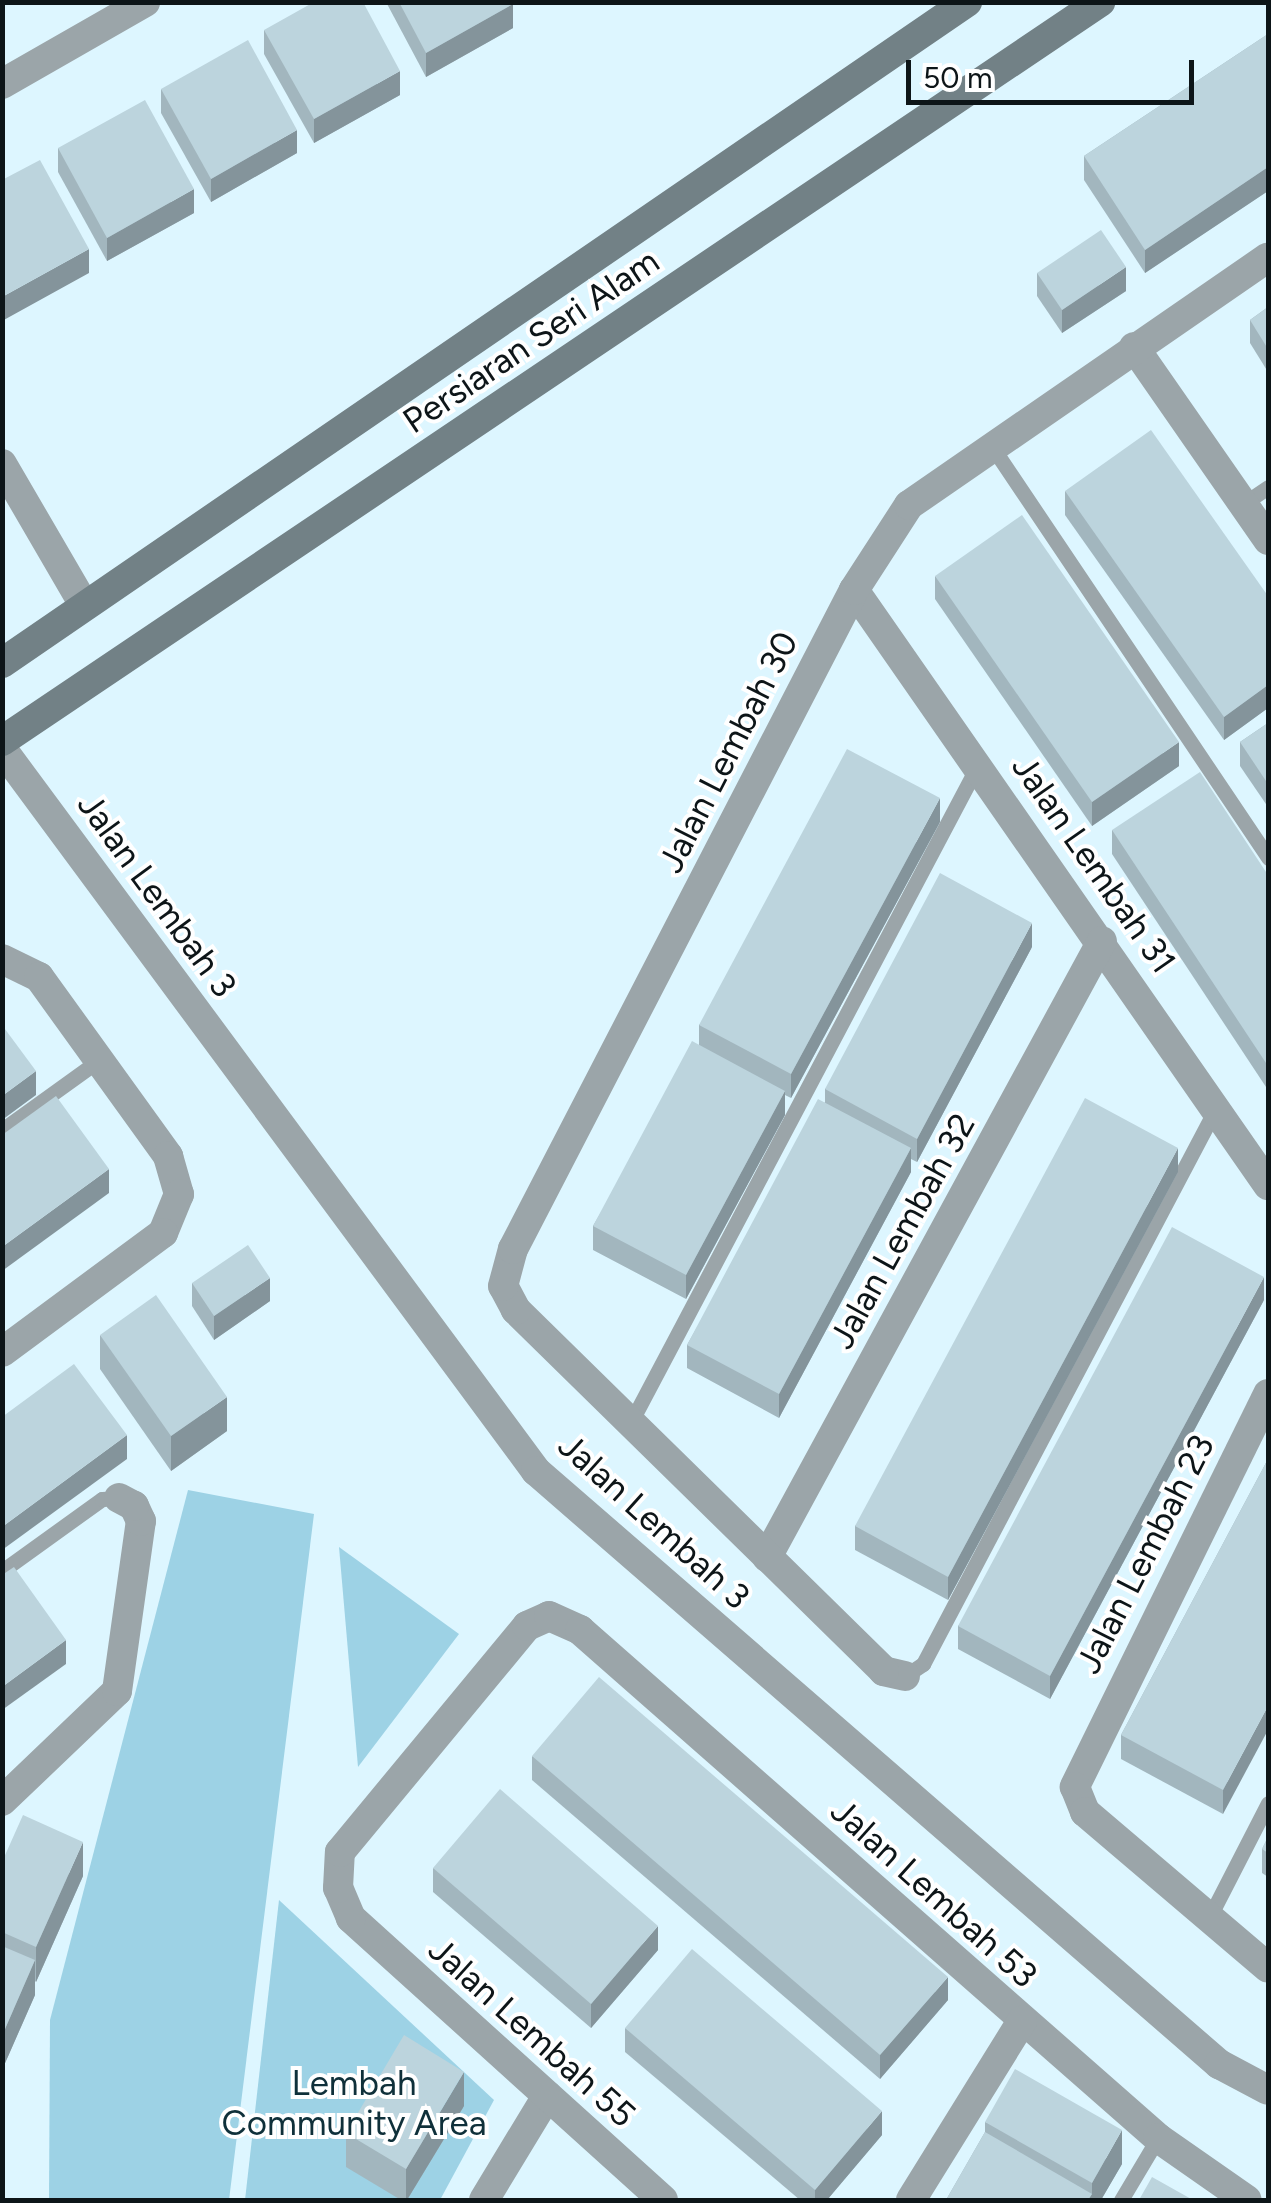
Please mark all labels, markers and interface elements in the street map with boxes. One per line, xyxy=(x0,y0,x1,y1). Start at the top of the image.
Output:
scale bar xyxy=(911,40,1198,102)
text: 50 m xyxy=(923,59,992,96)
street label: Persiaran Seri Alam xyxy=(395,240,667,442)
street label: Jalan Lembah 30 xyxy=(649,625,807,879)
street label: Jalan Lembah 31 xyxy=(1003,747,1185,981)
street label: Jalan Lembah 3 xyxy=(69,785,245,1005)
street label: Jalan Lembah 32 xyxy=(820,1106,984,1356)
street label: Jalan Lembah 3 xyxy=(550,1424,758,1618)
street label: Jalan Lembah 23 xyxy=(1067,1428,1223,1680)
street label: Jalan Lembah 53 xyxy=(822,1790,1046,1996)
street label: Jalan Lembah 55 xyxy=(420,1928,644,2136)
park label: Lembah Community Area xyxy=(221,2062,487,2144)

